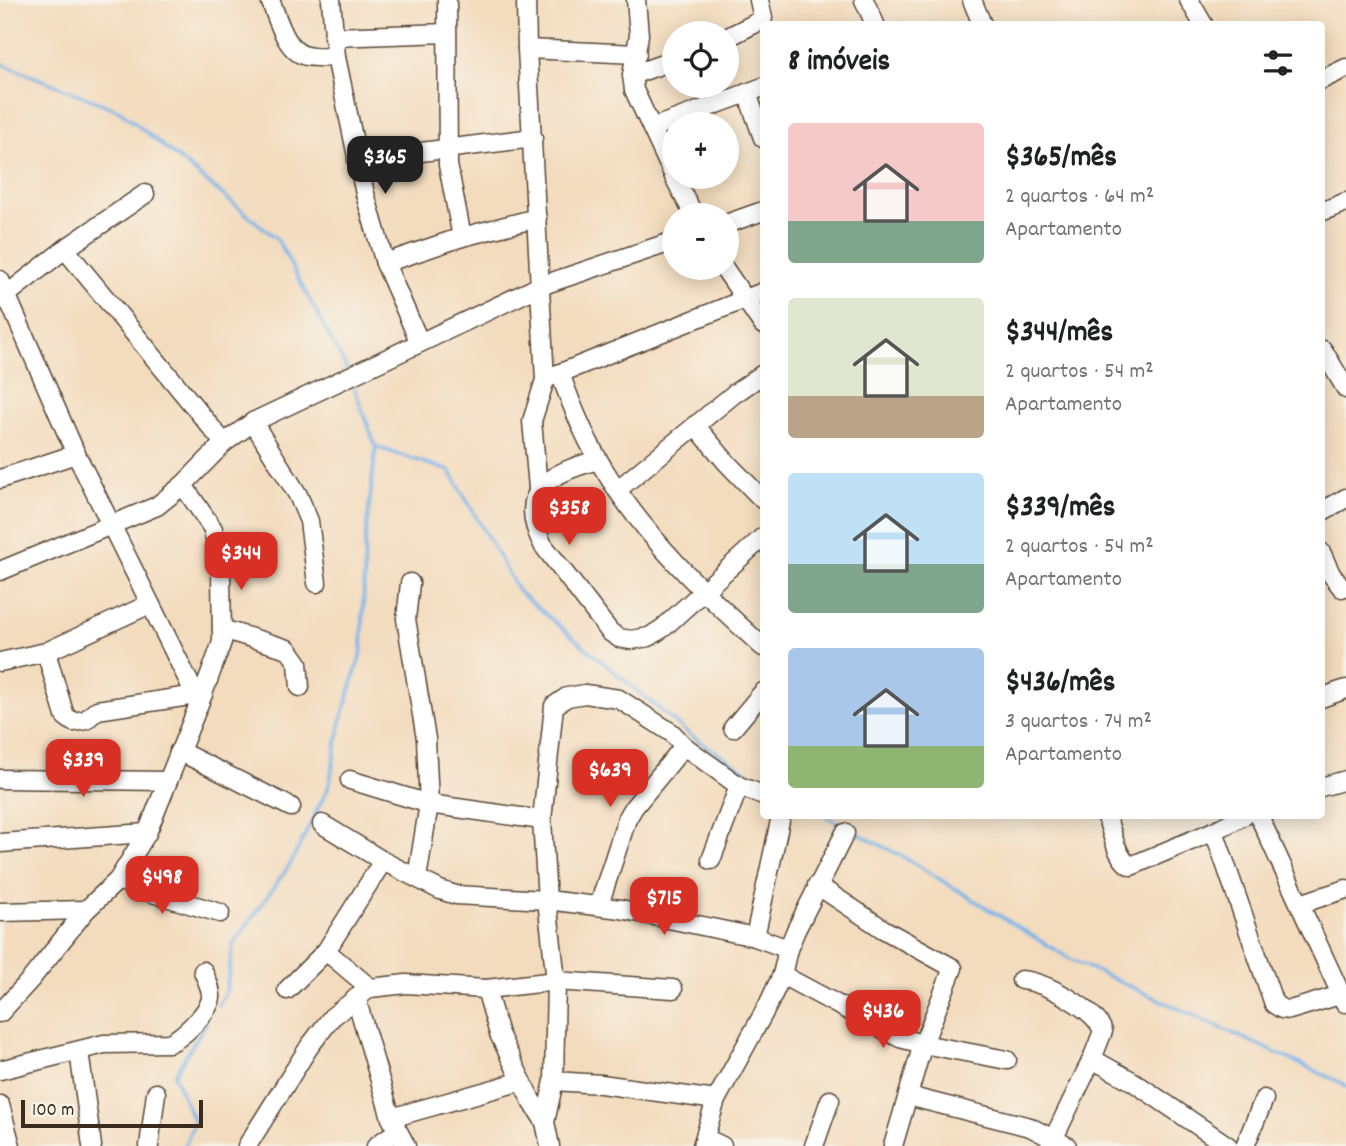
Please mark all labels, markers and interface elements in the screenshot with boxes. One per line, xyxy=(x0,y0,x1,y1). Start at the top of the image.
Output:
map controls xyxy=(662,21,739,280)
button: locate xyxy=(662,21,739,98)
text: 8 imóveis xyxy=(788,42,890,85)
icon: filters xyxy=(1259,44,1297,82)
button: + xyxy=(662,112,739,189)
pin: $365 xyxy=(344,136,426,196)
text: $365/mês xyxy=(1005,138,1117,181)
text: $365 xyxy=(363,142,407,175)
icon: home xyxy=(844,151,928,235)
text: 2 quartos · 64 m² xyxy=(1005,181,1154,214)
button: − xyxy=(662,203,739,280)
text: Apartamento xyxy=(1005,214,1122,247)
text: $344/mês xyxy=(1005,313,1113,356)
icon: home xyxy=(844,326,928,410)
text: 2 quartos · 54 m² xyxy=(1005,356,1154,389)
text: Apartamento xyxy=(1005,389,1122,422)
pin: $358 xyxy=(528,488,610,547)
text: $339/mês xyxy=(1005,488,1115,531)
text: $358 xyxy=(548,493,590,526)
icon: home xyxy=(844,501,928,585)
text: 2 quartos · 54 m² xyxy=(1005,531,1154,564)
pin: $344 xyxy=(200,532,282,592)
text: $344 xyxy=(221,538,261,571)
text: Apartamento xyxy=(1005,564,1122,597)
text: $436/mês xyxy=(1005,663,1115,706)
icon: home xyxy=(844,676,928,760)
text: 3 quartos · 74 m² xyxy=(1005,706,1152,739)
text: Apartamento xyxy=(1005,739,1122,772)
pin: $339 xyxy=(42,740,124,799)
text: $339 xyxy=(62,745,104,778)
pin: $639 xyxy=(569,750,651,809)
text: $639 xyxy=(588,755,632,788)
pin: $498 xyxy=(121,856,203,916)
text: $498 xyxy=(142,862,182,895)
pin: $715 xyxy=(623,878,705,937)
text: $715 xyxy=(646,883,682,916)
pin: $436 xyxy=(842,990,924,1050)
text: $436 xyxy=(862,996,904,1029)
scale bar xyxy=(21,1097,203,1129)
text: 100 m xyxy=(32,1098,74,1125)

